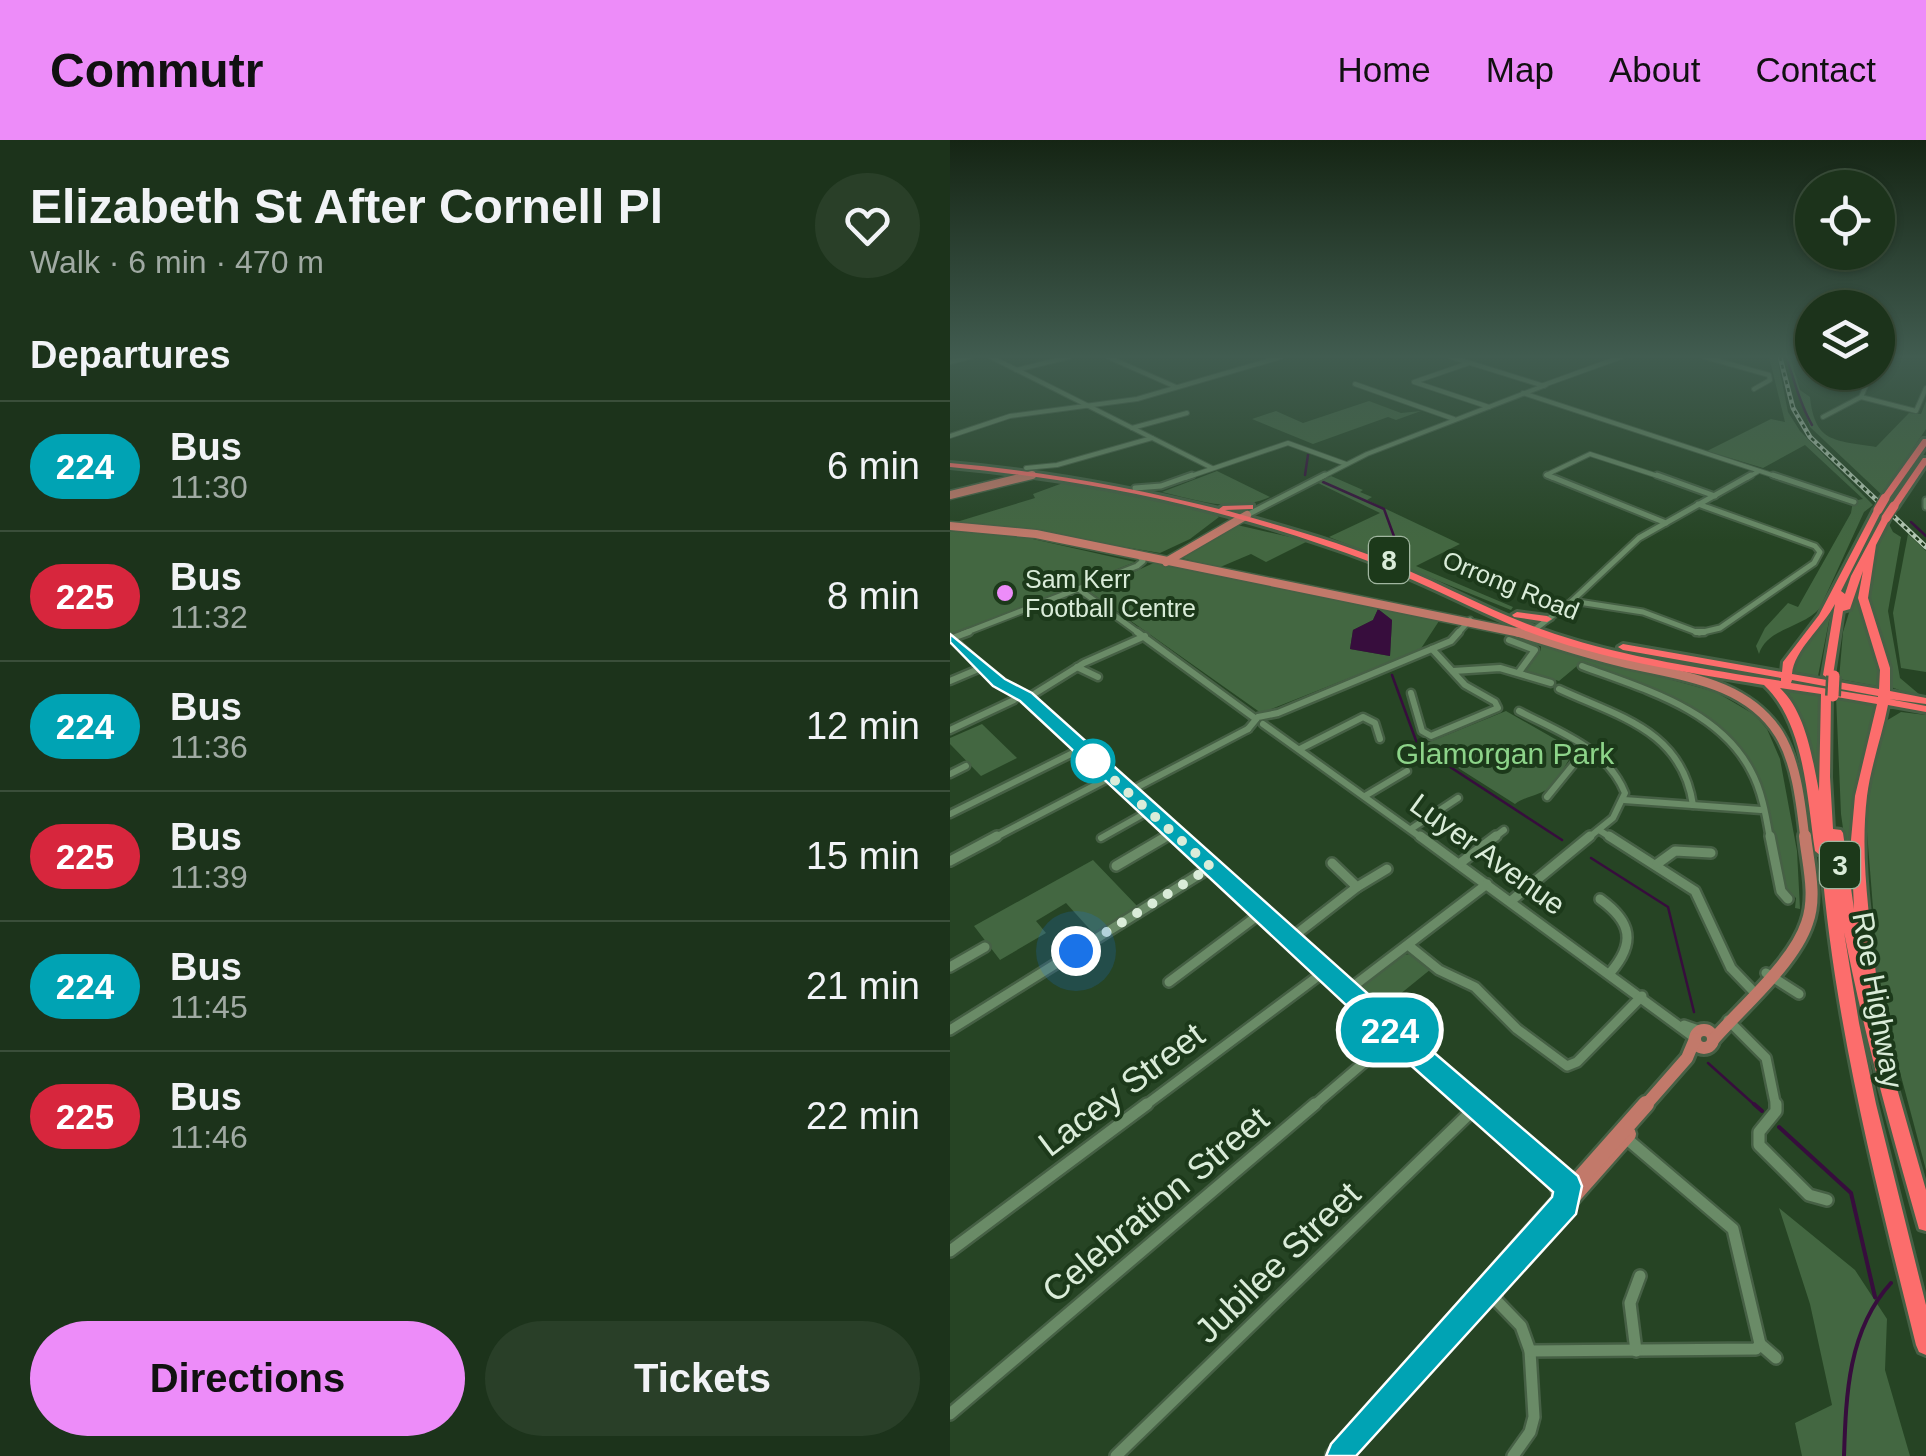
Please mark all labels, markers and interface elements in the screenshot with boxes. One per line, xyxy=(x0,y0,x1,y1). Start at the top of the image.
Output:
text: Commutr xyxy=(50,44,263,97)
text: Home xyxy=(1337,50,1431,89)
text: Map xyxy=(1486,50,1554,89)
text: About xyxy=(1609,50,1700,89)
text: Contact xyxy=(1755,50,1876,89)
map controls xyxy=(1795,170,1895,390)
button: locate xyxy=(1795,170,1895,270)
button: heart xyxy=(815,173,920,278)
text: Elizabeth St After Cornell Pl xyxy=(30,180,663,233)
text: Walk · 6 min · 470 m xyxy=(30,244,324,280)
button: layers xyxy=(1795,290,1895,390)
text: Departures xyxy=(30,334,231,376)
text: Bus xyxy=(170,426,242,468)
text: 6 min xyxy=(827,445,920,487)
text: 224 xyxy=(56,447,114,486)
text: 11:30 xyxy=(170,469,248,505)
road number: 8 xyxy=(1369,537,1409,583)
street label: Orrong Road xyxy=(1439,545,1583,625)
text: Bus xyxy=(170,556,242,598)
place label: Sam Kerr Football Centre xyxy=(1025,565,1196,622)
text: 8 min xyxy=(827,575,920,617)
text: 225 xyxy=(56,577,114,616)
marker: Sam Kerr Football Centre xyxy=(994,582,1016,604)
text: 11:32 xyxy=(170,599,248,635)
text: Bus xyxy=(170,686,242,728)
text: 12 min xyxy=(806,705,920,747)
text: 224 xyxy=(56,707,114,746)
text: 11:36 xyxy=(170,729,248,765)
park label: Glamorgan Park xyxy=(1396,737,1615,770)
unlabelled marker xyxy=(1072,740,1114,782)
street label: Luyer Avenue xyxy=(1404,787,1572,921)
text: Bus xyxy=(170,816,242,858)
text: 15 min xyxy=(806,835,920,877)
text: 225 xyxy=(56,837,114,876)
road number: 3 xyxy=(1820,842,1860,888)
text: 11:39 xyxy=(170,859,248,895)
street label: Roe Highway xyxy=(1846,909,1910,1091)
your location xyxy=(1051,926,1101,976)
text: Bus xyxy=(170,946,242,988)
text: 21 min xyxy=(806,965,920,1007)
text: 224 xyxy=(56,967,114,1006)
text: 11:45 xyxy=(170,989,248,1025)
line badge: 224 xyxy=(1332,998,1448,1062)
text: 224 xyxy=(1361,1011,1419,1050)
street label: Lacey Street xyxy=(1031,1014,1211,1164)
text: Bus xyxy=(170,1076,242,1118)
text: 22 min xyxy=(806,1095,920,1137)
text: 225 xyxy=(56,1097,114,1136)
street label: Celebration Street xyxy=(1034,1098,1276,1310)
text: 11:46 xyxy=(170,1119,248,1155)
street label: Jubilee Street xyxy=(1186,1173,1368,1350)
button: Directions xyxy=(30,1321,465,1436)
button: Tickets xyxy=(485,1321,920,1436)

